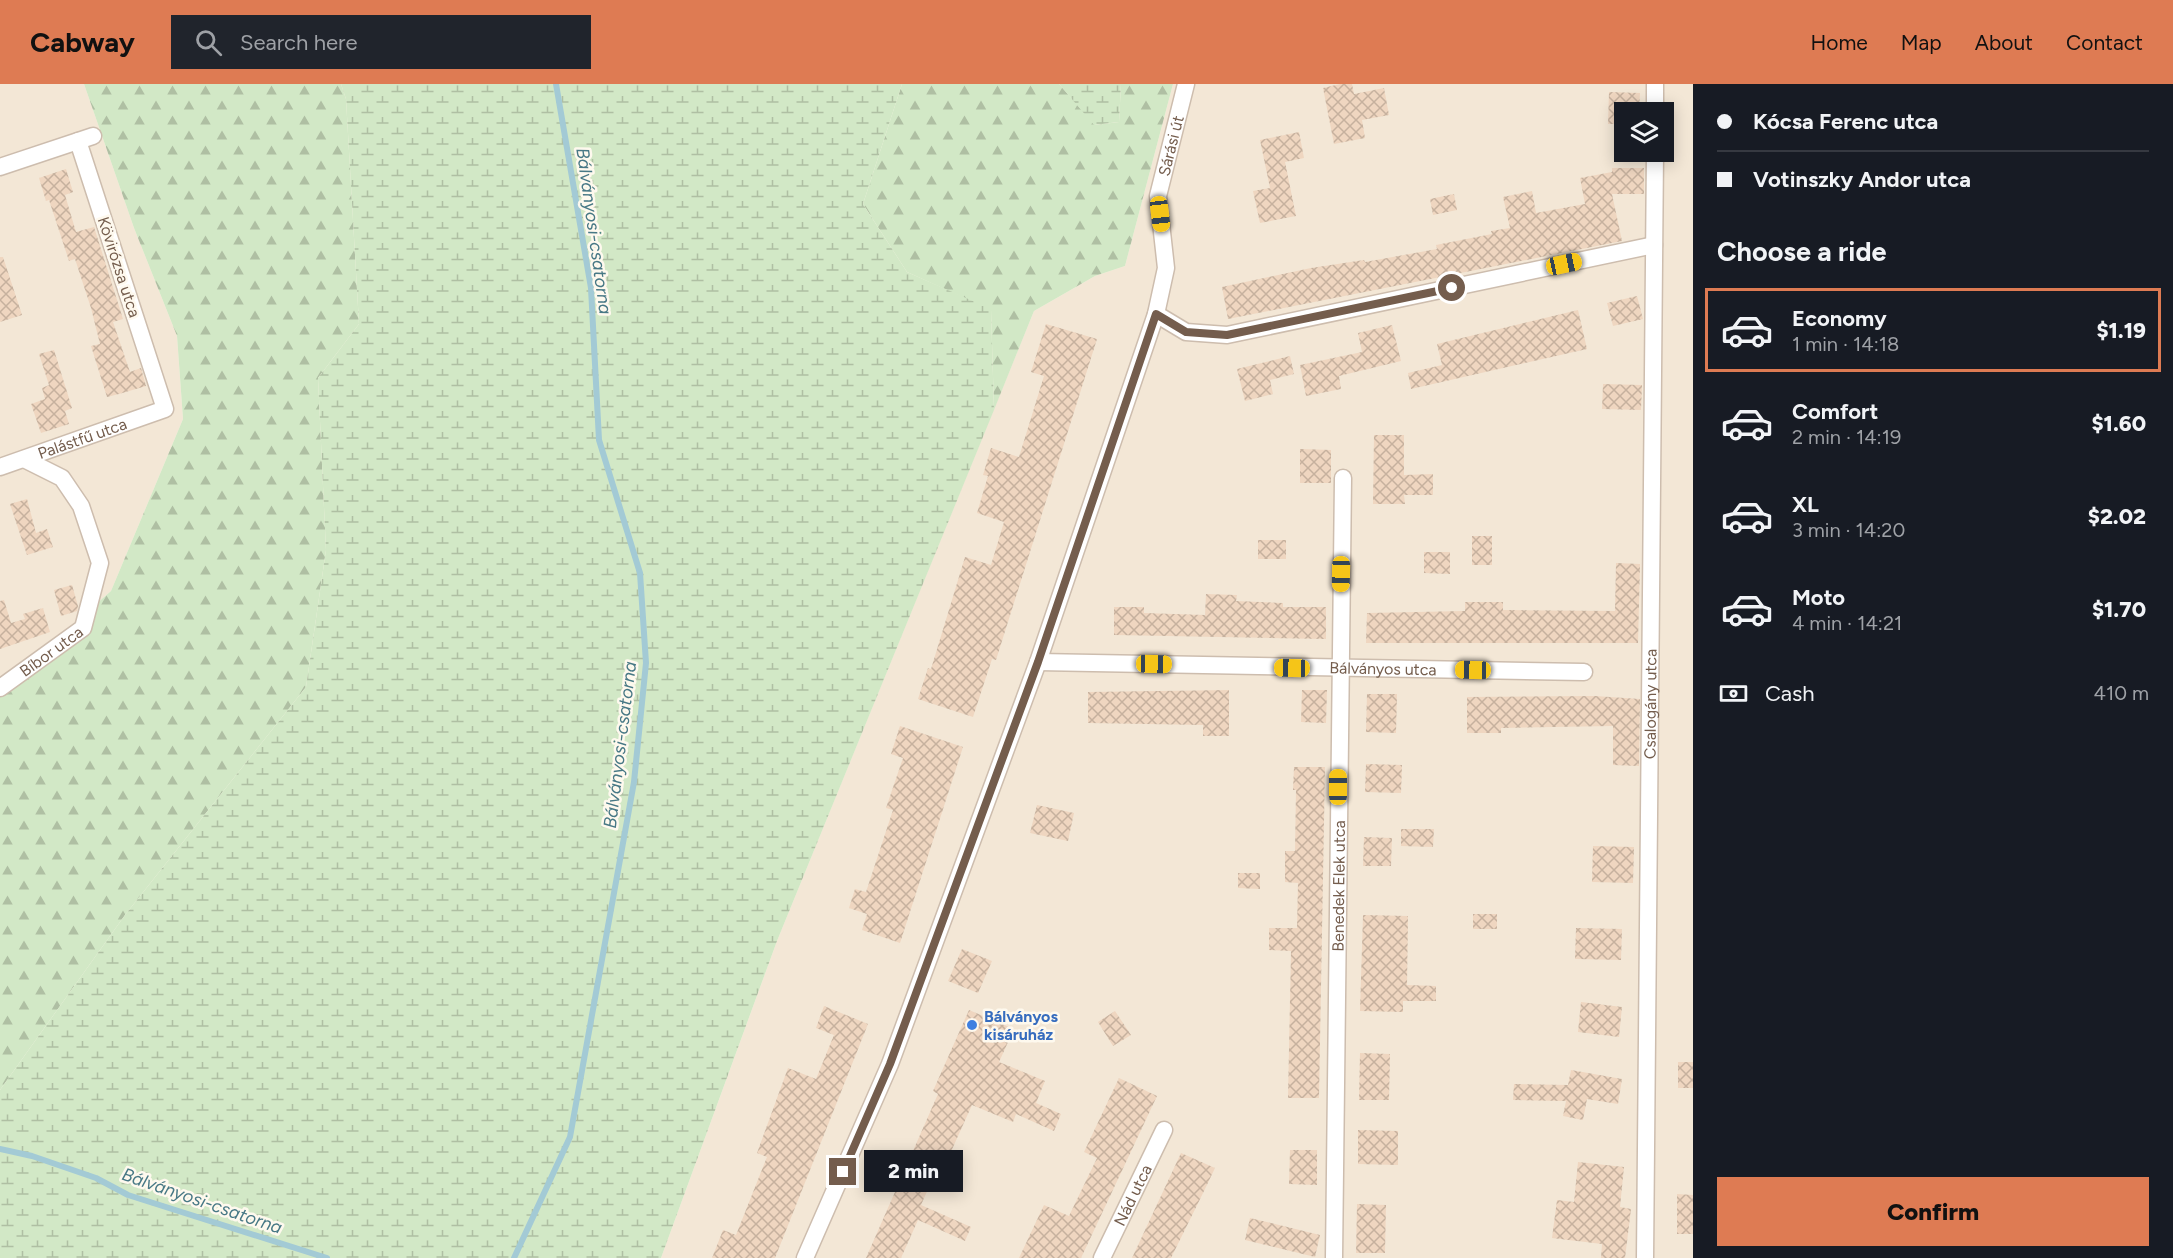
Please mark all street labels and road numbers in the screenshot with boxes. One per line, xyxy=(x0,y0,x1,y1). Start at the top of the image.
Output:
street label: Sárási út xyxy=(1154,113,1187,178)
street label: Kövirózsa utca xyxy=(94,214,144,320)
street label: Palástfű utca xyxy=(35,414,129,463)
street label: Bíbor utca xyxy=(16,622,86,680)
street label: Csalogány utca xyxy=(1640,649,1660,759)
street label: Bálványos utca xyxy=(1329,658,1437,679)
street label: Benedek Elek utca xyxy=(1328,820,1349,952)
street label: Nád utca xyxy=(1110,1161,1155,1229)

